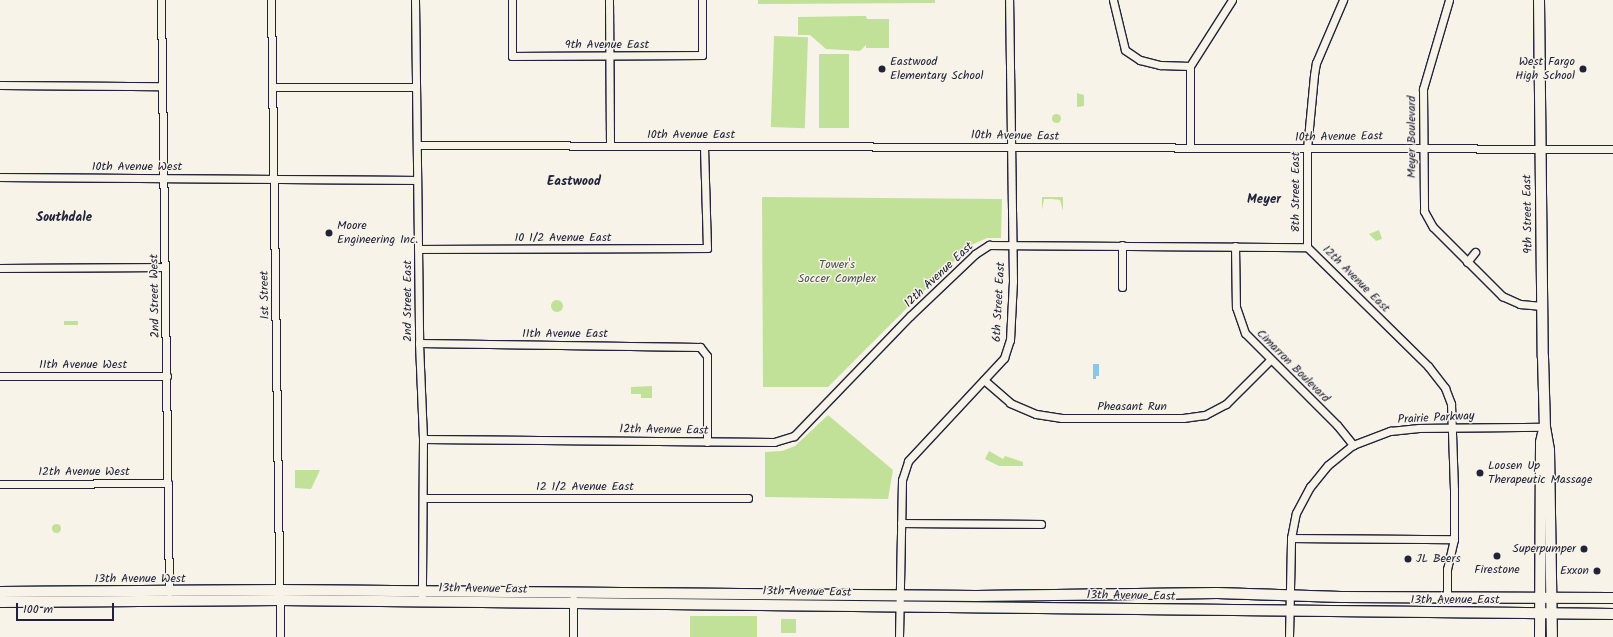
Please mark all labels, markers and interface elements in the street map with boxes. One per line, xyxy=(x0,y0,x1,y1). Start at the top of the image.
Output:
street label: 9th Avenue East xyxy=(565,38,649,52)
place label: Eastwood Elementary School xyxy=(890,55,983,83)
place label: West Fargo High School xyxy=(1515,55,1575,83)
marker: Eastwood Elementary School xyxy=(877,64,887,74)
marker: West Fargo High School xyxy=(1578,64,1588,74)
street label: Meyer Boulevard xyxy=(1405,96,1419,178)
street label: 10th Avenue East xyxy=(647,128,735,142)
street label: 10th Avenue East xyxy=(971,128,1059,144)
street label: 10th Avenue East xyxy=(1295,129,1383,145)
street label: 8th Street East xyxy=(1289,152,1303,232)
street label: 10th Avenue West xyxy=(92,160,182,174)
district label: Eastwood xyxy=(547,174,601,190)
street label: 9th Street East xyxy=(1520,174,1536,254)
district label: Meyer xyxy=(1247,192,1281,208)
district label: Southdale xyxy=(36,210,92,226)
place label: Moore Engineering Inc. xyxy=(337,219,418,247)
marker: Moore Engineering Inc. xyxy=(324,228,334,238)
street label: 10 1/2 Avenue East xyxy=(515,231,611,245)
street label: 12th Avenue East xyxy=(901,239,977,311)
street label: 12th Avenue East xyxy=(1319,242,1393,316)
street label: 2nd Street West xyxy=(147,254,163,338)
park label: Tower's Soccer Complex xyxy=(798,258,876,286)
street label: 2nd Street East xyxy=(401,260,415,342)
street label: 6th Street East xyxy=(990,262,1008,342)
street label: 1st Street xyxy=(257,270,273,320)
street label: Cimarron Boulevard xyxy=(1253,326,1333,406)
street label: 11th Avenue East xyxy=(522,327,608,341)
street label: 11th Avenue West xyxy=(39,358,127,372)
street label: Pheasant Run xyxy=(1097,400,1167,414)
street label: Prairie Parkway xyxy=(1397,409,1475,427)
street label: 12th Avenue East xyxy=(619,422,709,438)
place label: Loosen Up Therapeutic Massage xyxy=(1488,459,1592,487)
street label: 12th Avenue West xyxy=(38,465,130,479)
marker: Loosen Up Therapeutic Massage xyxy=(1475,468,1485,478)
street label: 12 1/2 Avenue East xyxy=(536,480,634,494)
place label: Superpumper xyxy=(1513,542,1576,556)
marker: Superpumper xyxy=(1579,544,1589,554)
marker: Firestone xyxy=(1492,551,1502,561)
place label: JL Beers xyxy=(1416,552,1461,566)
marker: JL Beers xyxy=(1403,554,1413,564)
place label: Firestone xyxy=(1474,563,1520,577)
place label: Exxon xyxy=(1560,564,1589,578)
marker: Exxon xyxy=(1592,566,1602,576)
street label: 13th Avenue West xyxy=(94,572,186,586)
street label: 13th Avenue East xyxy=(438,581,528,597)
street label: 13th Avenue East xyxy=(762,584,852,600)
street label: 13th Avenue East xyxy=(1086,588,1176,604)
street label: 13th Avenue East xyxy=(1410,593,1500,607)
scale bar xyxy=(18,595,116,621)
text: 100 m xyxy=(23,600,53,619)

